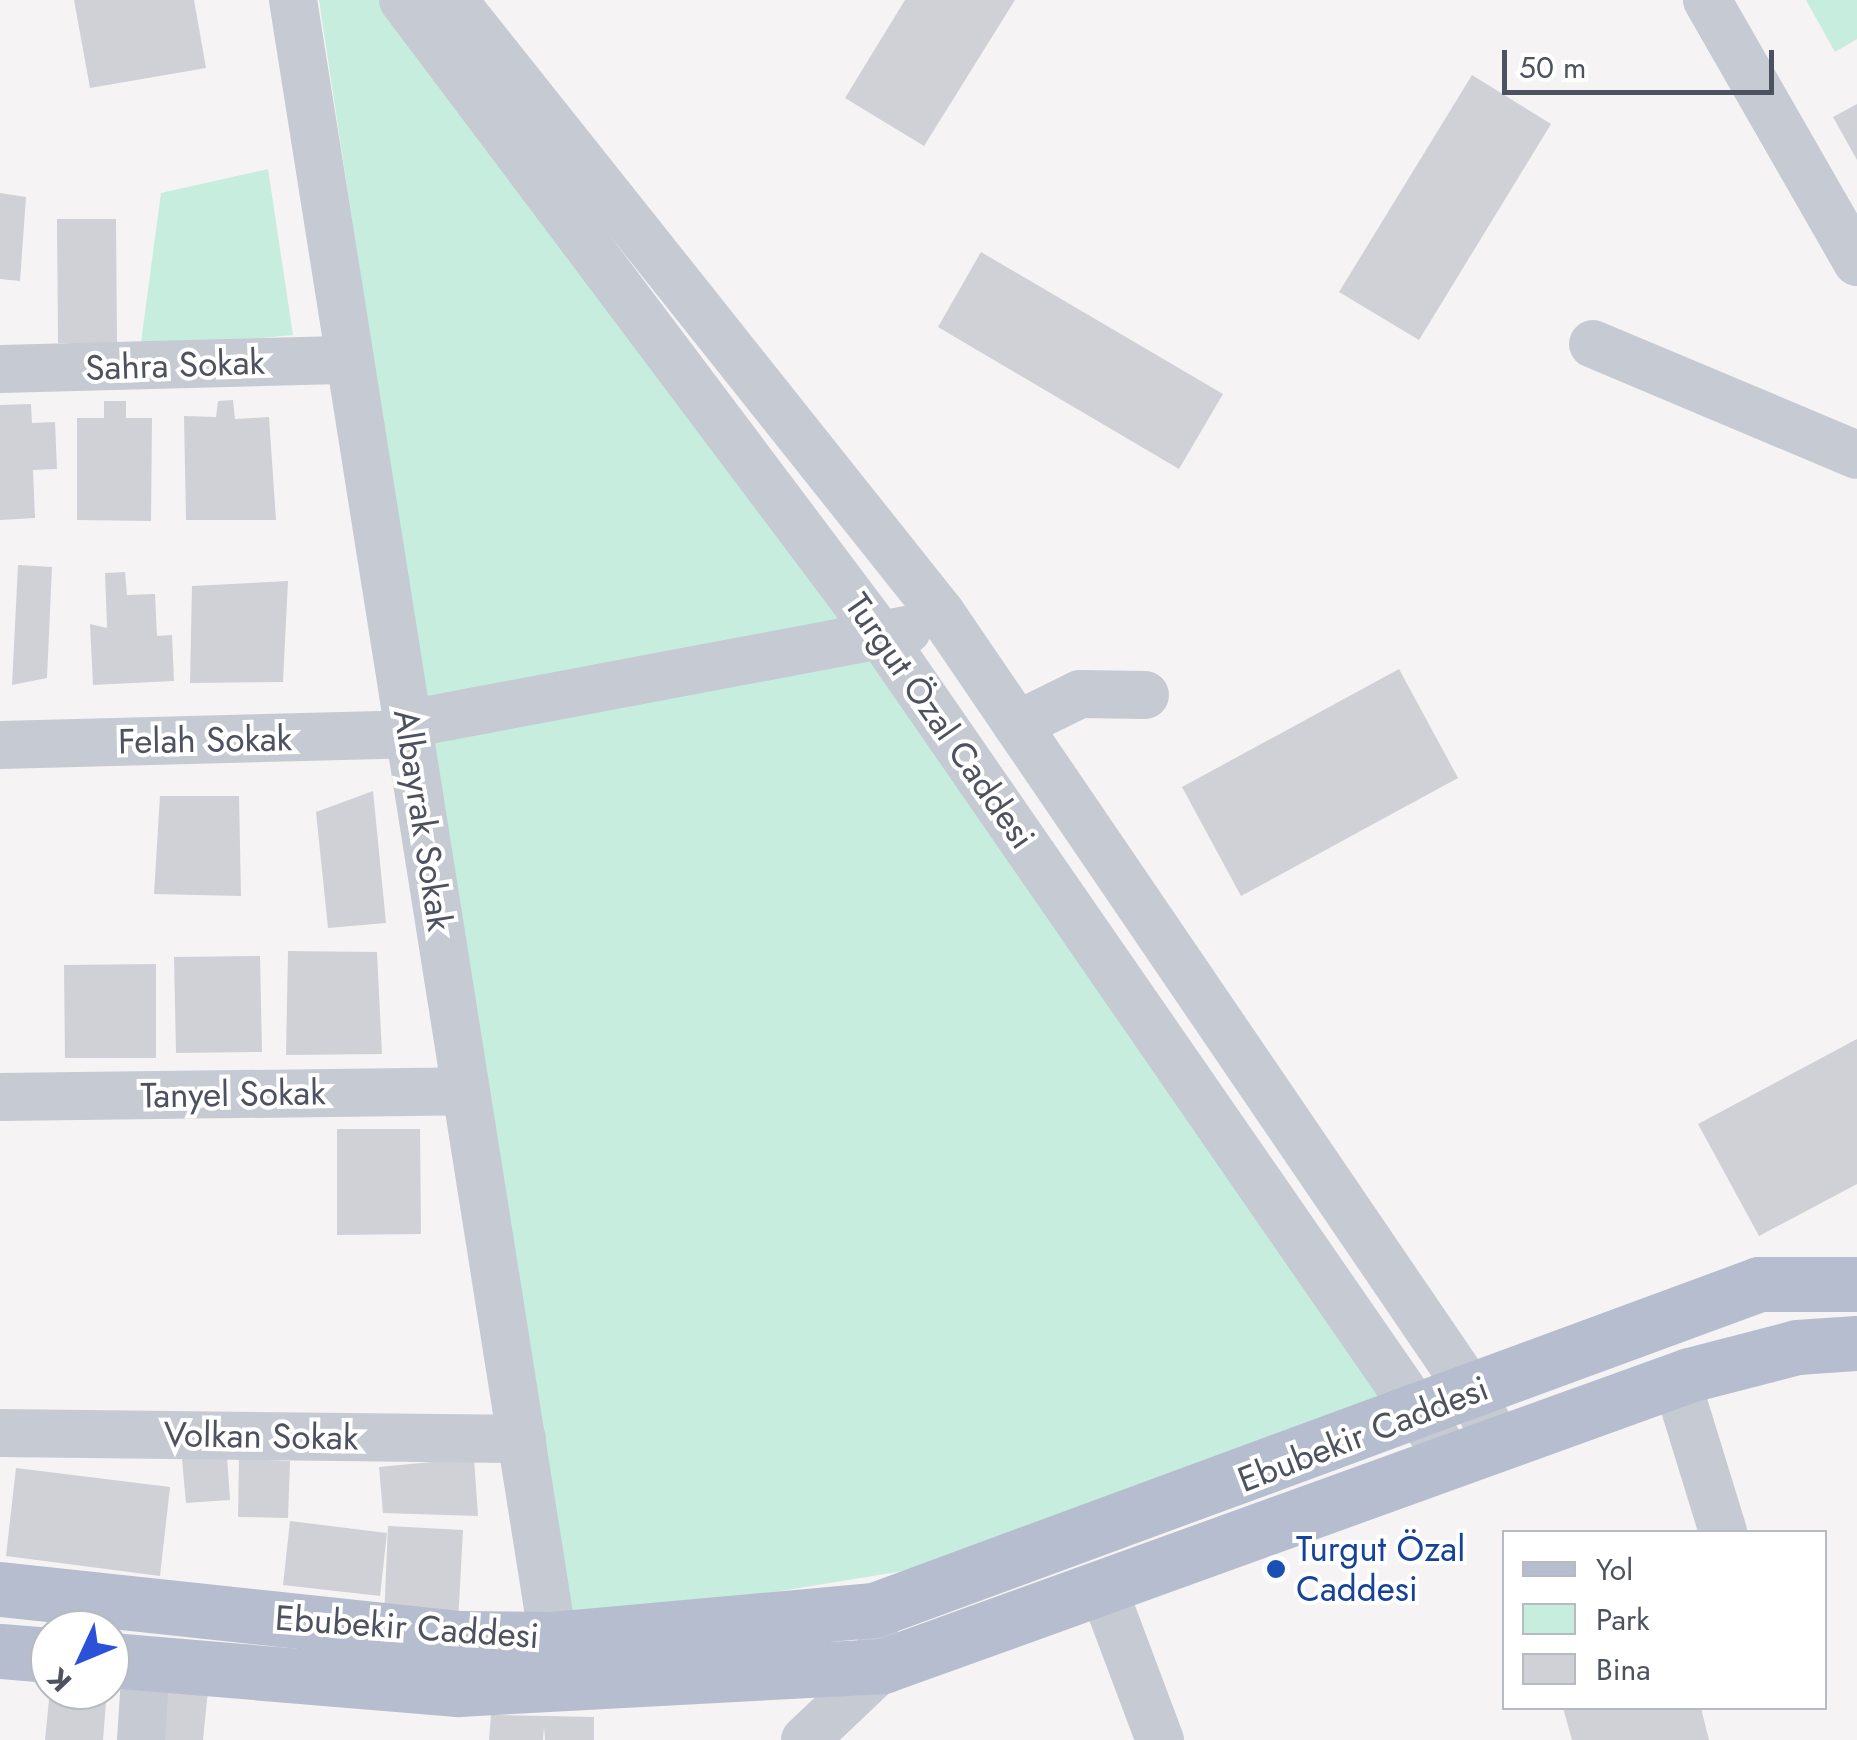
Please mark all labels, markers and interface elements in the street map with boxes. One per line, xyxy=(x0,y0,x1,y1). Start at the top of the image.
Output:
scale bar xyxy=(1507,30,1780,92)
text: 50 m xyxy=(1519,46,1586,89)
street label: Sahra Sokak xyxy=(84,341,266,389)
street label: Turgut Özal Caddesi xyxy=(836,585,1044,857)
street label: Albayrak Sokak xyxy=(385,706,461,934)
street label: Felah Sokak xyxy=(118,717,292,763)
street label: Tanyel Sokak xyxy=(140,1071,326,1117)
street label: Ebubekir Caddesi xyxy=(1232,1367,1494,1501)
street label: Volkan Sokak xyxy=(163,1413,359,1459)
place label: Turgut Özal Caddesi xyxy=(1296,1528,1465,1610)
legend xyxy=(1502,1530,1827,1710)
text: Yol xyxy=(1596,1548,1633,1591)
marker: Turgut Özal Caddesi xyxy=(1265,1558,1287,1580)
street label: Ebubekir Caddesi xyxy=(274,1597,540,1657)
text: Park xyxy=(1596,1598,1649,1641)
north arrow xyxy=(30,1610,130,1710)
text: Bina xyxy=(1596,1648,1651,1691)
text: K xyxy=(38,1659,81,1701)

